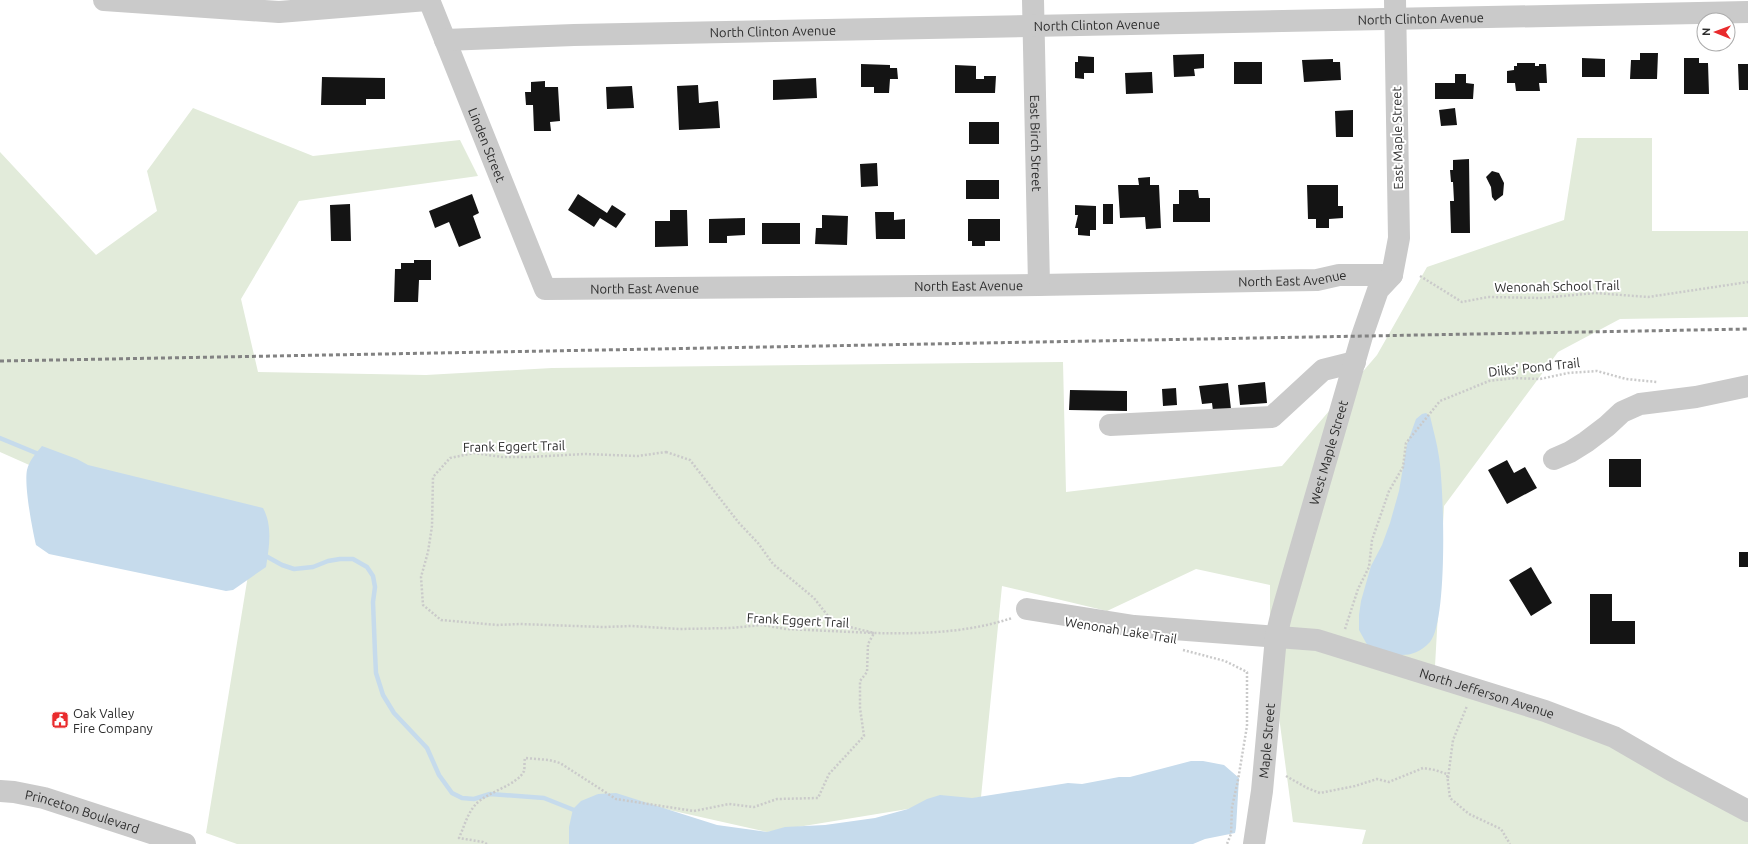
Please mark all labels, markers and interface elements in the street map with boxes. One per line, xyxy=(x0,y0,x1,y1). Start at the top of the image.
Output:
street label: North Clinton Avenue xyxy=(1357,10,1484,27)
north arrow xyxy=(1696,12,1736,52)
street label: North Clinton Avenue xyxy=(1033,17,1160,33)
street label: North Clinton Avenue xyxy=(710,23,836,39)
text: N xyxy=(1700,28,1712,36)
street label: East Maple Street xyxy=(1389,86,1405,190)
street label: East Birch Street xyxy=(1028,94,1044,192)
street label: Linden Street xyxy=(466,106,508,184)
street label: North East Avenue xyxy=(1238,268,1346,288)
street label: North East Avenue xyxy=(914,278,1023,293)
street label: Wenonah School Trail xyxy=(1494,278,1620,294)
street label: North East Avenue xyxy=(590,281,699,296)
street label: Dilks' Pond Trail xyxy=(1487,355,1581,379)
street label: West Maple Street xyxy=(1307,399,1350,506)
street label: Frank Eggert Trail xyxy=(463,438,566,454)
street label: Frank Eggert Trail xyxy=(747,610,850,630)
street label: Wenonah Lake Trail xyxy=(1064,614,1179,646)
street label: North Jefferson Avenue xyxy=(1418,665,1556,721)
street label: Maple Street xyxy=(1256,703,1277,779)
place label: Oak Valley Fire Company xyxy=(73,706,153,735)
public building icon: Oak Valley Fire Company xyxy=(50,710,70,730)
street label: Princeton Boulevard xyxy=(24,787,141,836)

